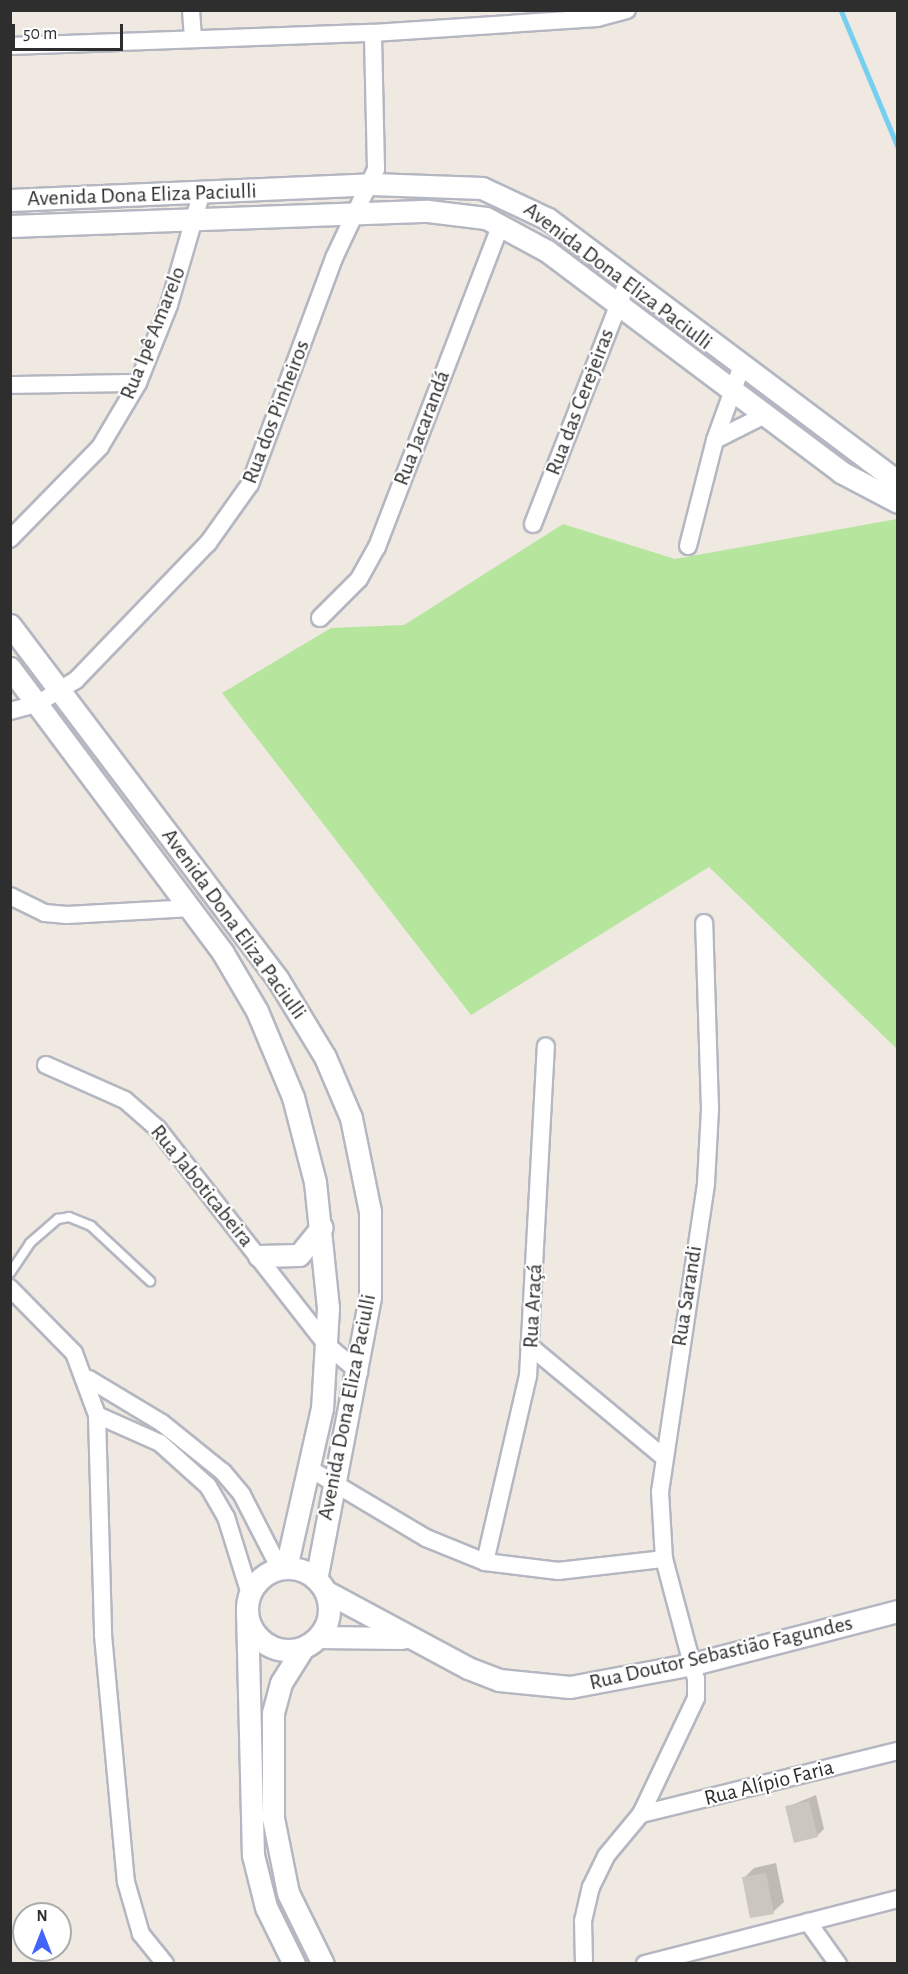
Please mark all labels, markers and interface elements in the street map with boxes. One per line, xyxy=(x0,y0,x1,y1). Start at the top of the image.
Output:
scale bar xyxy=(15,12,126,50)
text: 50 m xyxy=(23,25,57,43)
street label: Avenida Dona Eliza Paciulli xyxy=(27,178,257,212)
street label: Avenida Dona Eliza Paciulli xyxy=(518,196,718,356)
street label: Rua Ipê Amarelo xyxy=(114,263,192,403)
street label: Rua das Cerejeiras xyxy=(540,325,620,479)
street label: Rua dos Pinheiros xyxy=(236,336,316,488)
street label: Rua Jacarandá xyxy=(388,367,456,489)
street label: Avenida Dona Eliza Paciulli xyxy=(156,823,312,1025)
street label: Rua Jaboticabeira xyxy=(145,1119,259,1253)
street label: Rua Sarandi xyxy=(666,1244,708,1348)
street label: Rua Araçá xyxy=(518,1263,548,1349)
street label: Avenida Dona Eliza Paciulli xyxy=(312,1292,382,1522)
street label: Rua Doutor Sebastião Fagundes xyxy=(587,1610,855,1696)
street label: Rua Alípio Faria xyxy=(701,1754,837,1812)
north arrow xyxy=(12,1902,72,1962)
text: N xyxy=(36,1908,48,1924)

